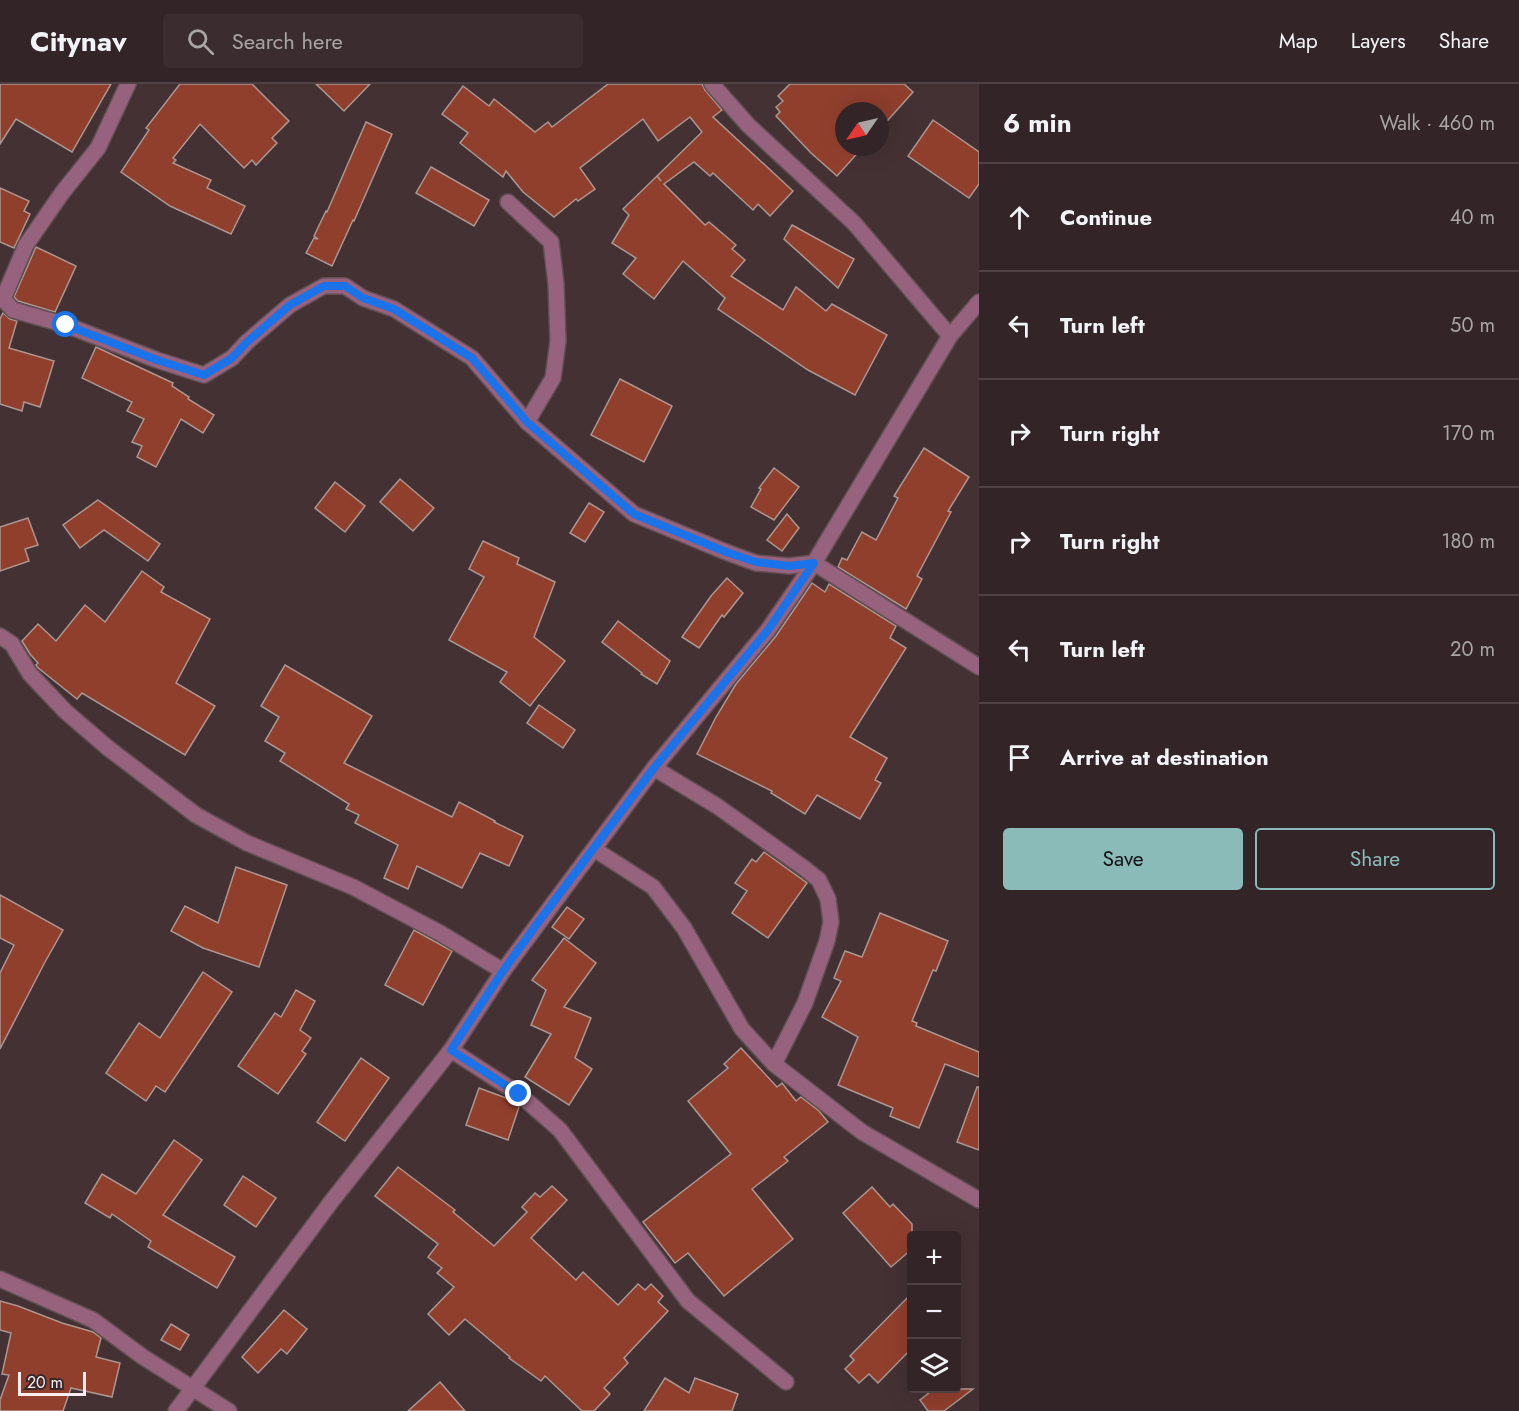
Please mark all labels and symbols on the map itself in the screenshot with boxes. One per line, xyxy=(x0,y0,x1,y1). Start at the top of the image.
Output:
north arrow xyxy=(835,102,889,156)
route start xyxy=(52,311,78,337)
route end xyxy=(505,1080,531,1106)
scale bar xyxy=(18,1369,86,1396)

